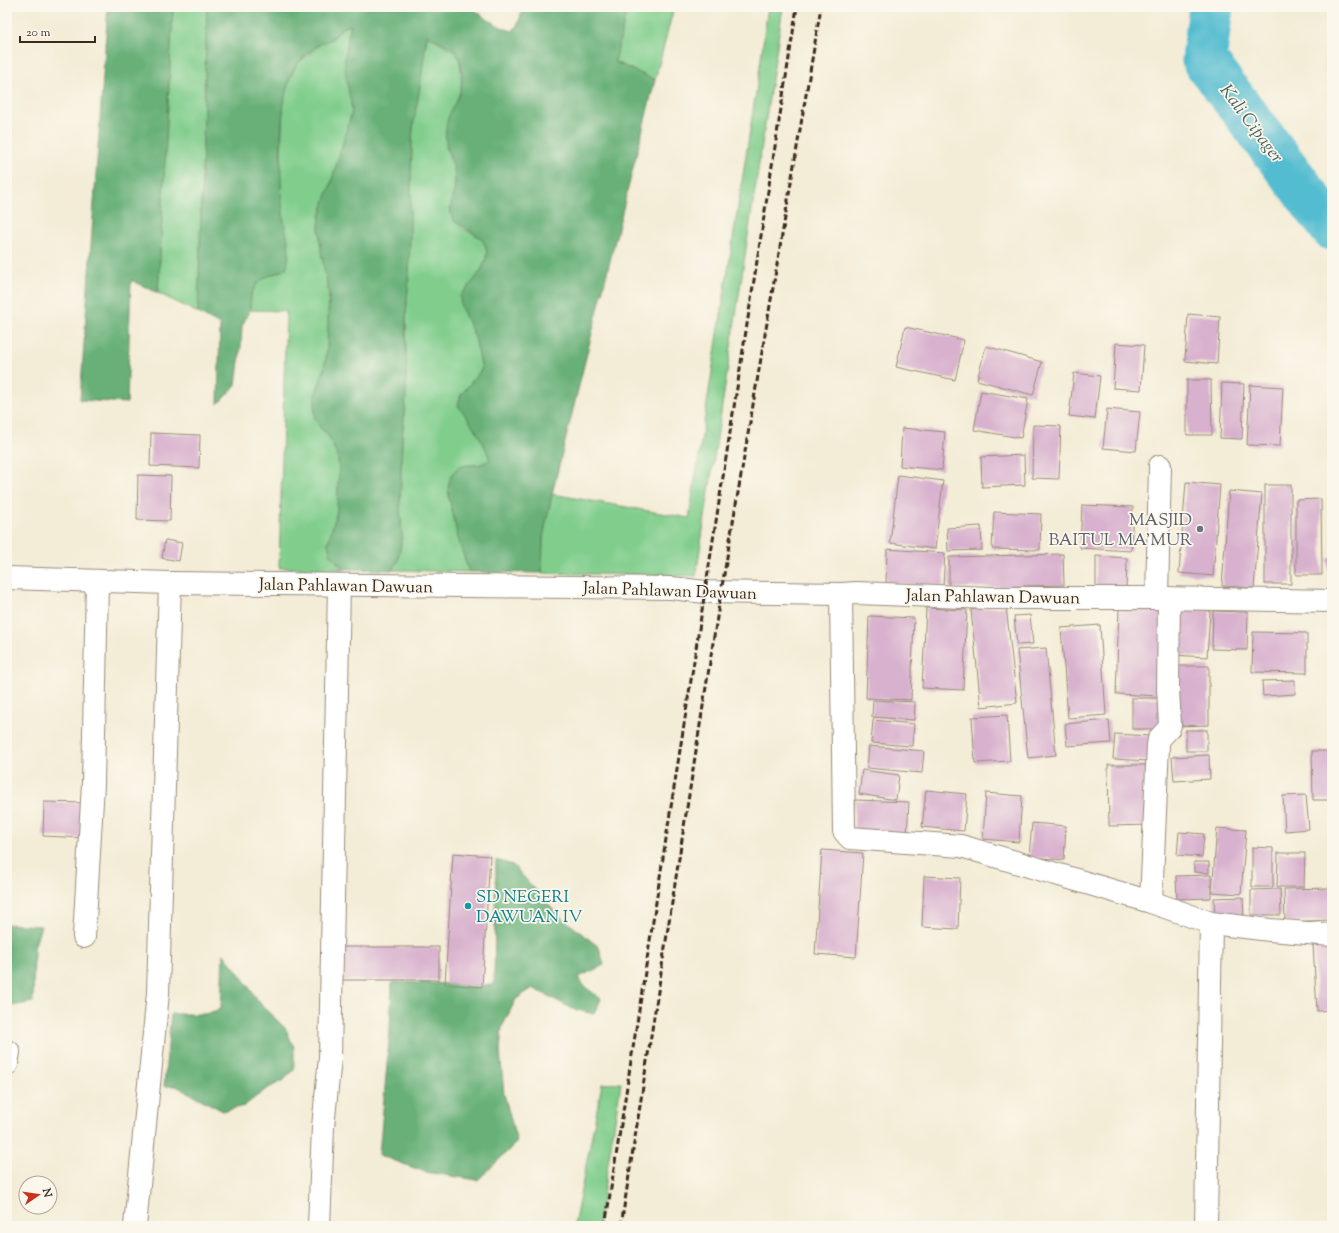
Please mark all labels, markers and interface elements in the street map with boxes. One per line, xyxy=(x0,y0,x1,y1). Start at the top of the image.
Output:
scale bar xyxy=(20,18,95,44)
text: 20 m xyxy=(26,24,51,42)
water label: Kali Cipager xyxy=(1212,80,1289,169)
place label: MASJID BAITUL MA'MUR xyxy=(1048,509,1193,553)
marker: MASJID BAITUL MA'MUR xyxy=(1195,524,1205,534)
street label: Jalan Pahlawan Dawuan xyxy=(258,573,433,601)
street label: Jalan Pahlawan Dawuan xyxy=(581,577,757,607)
street label: Jalan Pahlawan Dawuan xyxy=(905,584,1080,612)
place label: SD NEGERI DAWUAN IV xyxy=(476,886,582,930)
marker: SD NEGERI DAWUAN IV xyxy=(463,901,473,911)
north arrow xyxy=(18,1175,58,1215)
text: N xyxy=(38,1186,56,1199)

